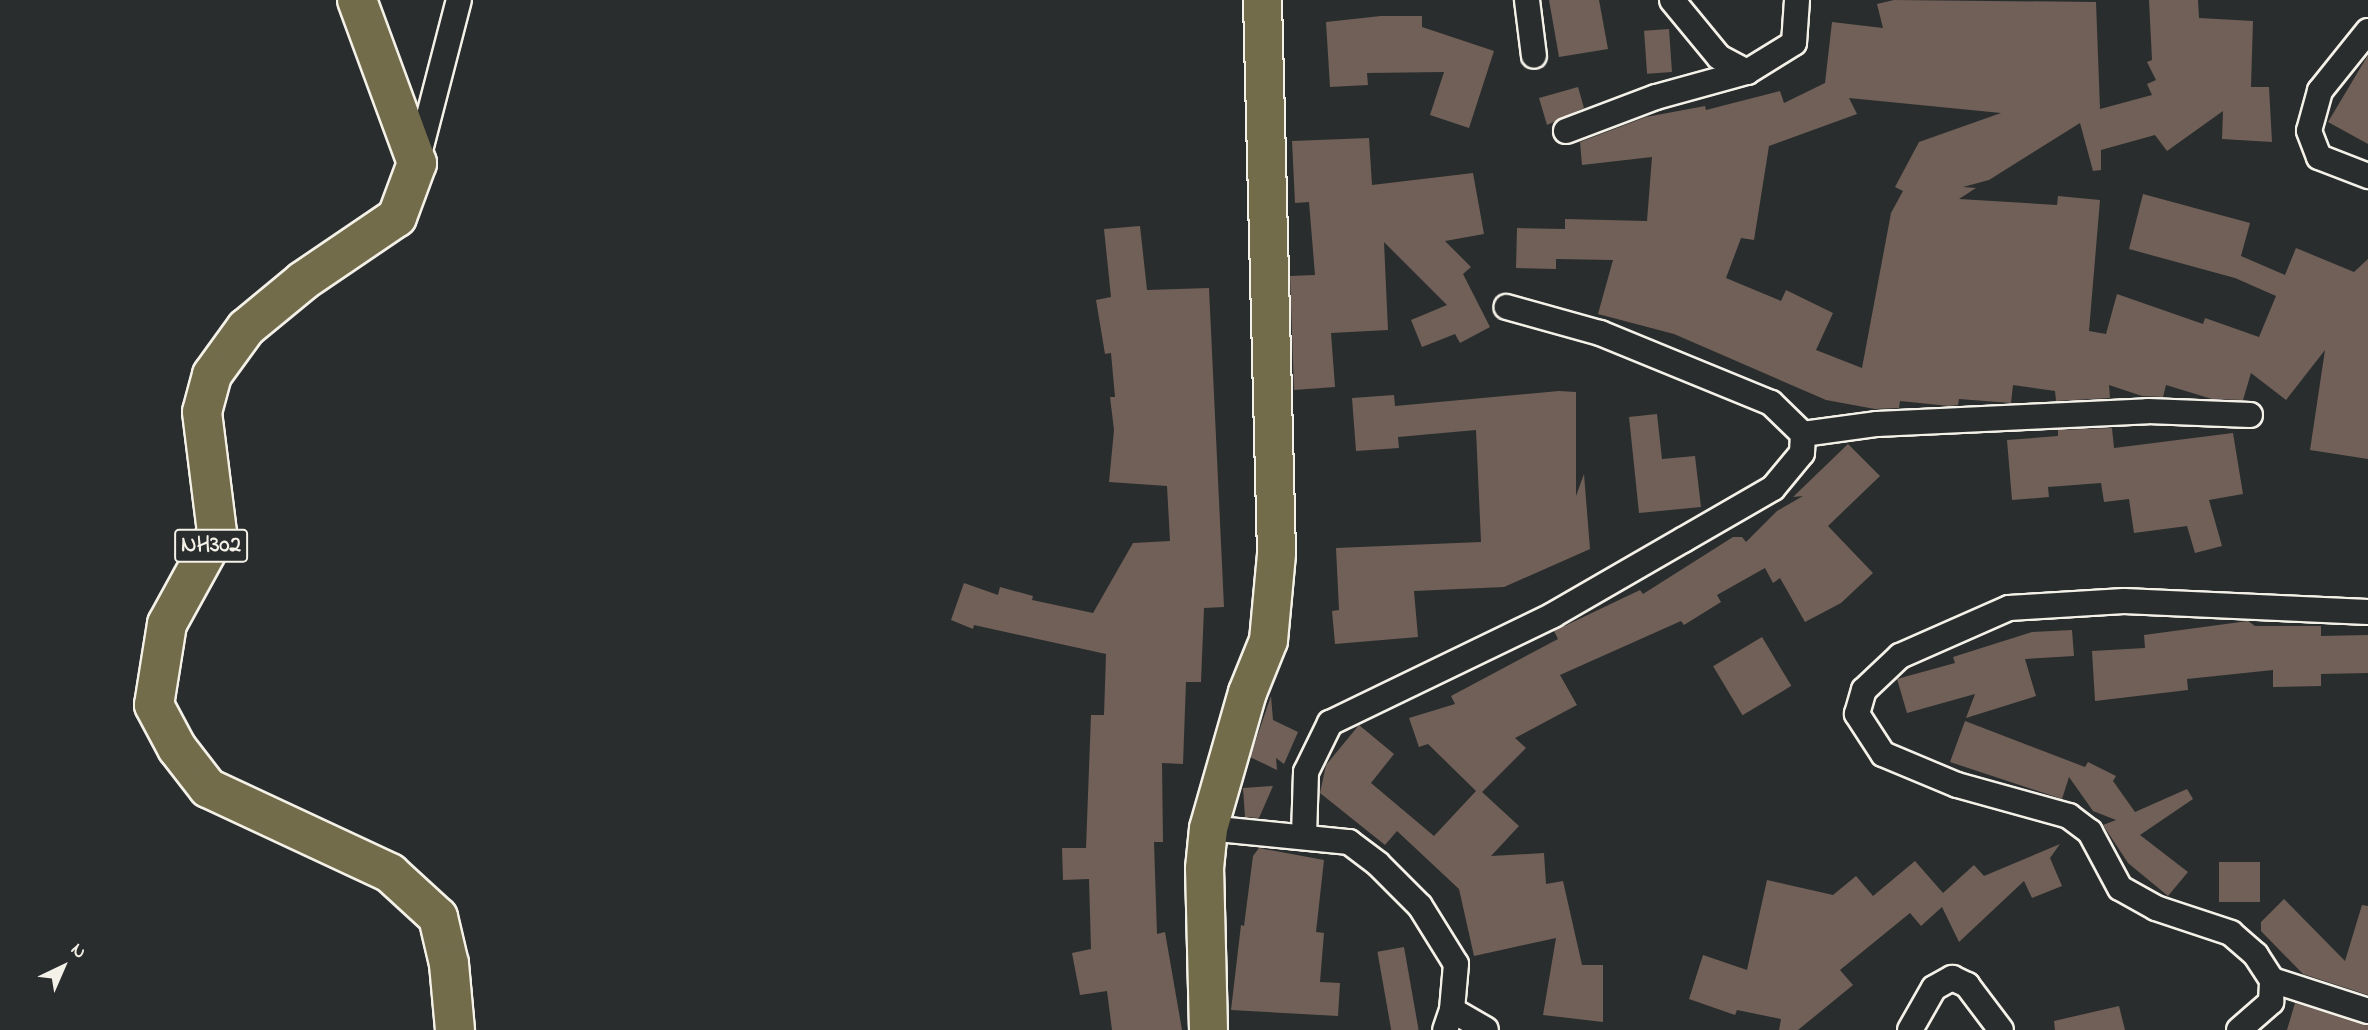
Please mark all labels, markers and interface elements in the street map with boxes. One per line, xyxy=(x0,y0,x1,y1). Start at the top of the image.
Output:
road number: NH302 xyxy=(172,526,249,566)
north arrow xyxy=(28,932,98,1002)
text: N xyxy=(64,937,92,966)

